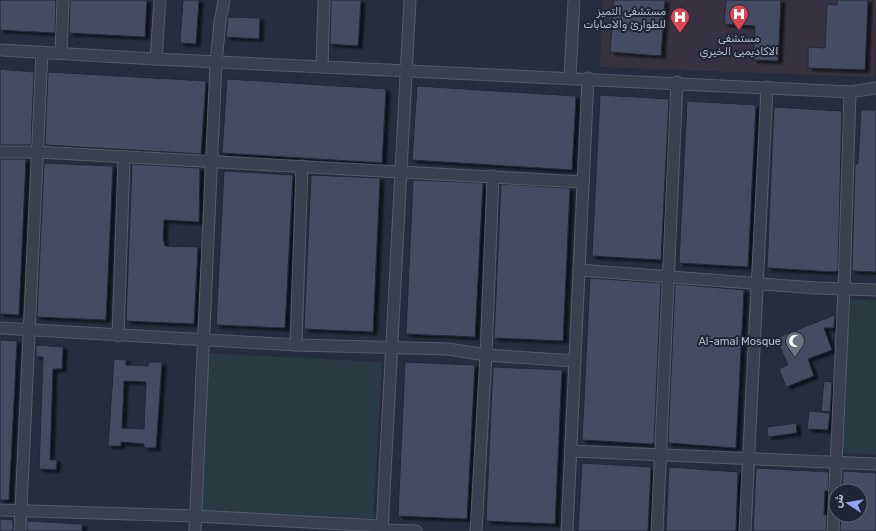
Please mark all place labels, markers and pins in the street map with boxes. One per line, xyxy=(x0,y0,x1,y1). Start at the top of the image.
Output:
hospital icon: مستشفى الاكاديميى الخيري xyxy=(728,3,750,31)
place label: مستشفى التميز للطوارئ والاصابات xyxy=(583,5,666,32)
hospital icon: مستشفى التميز للطوارئ والاصابات xyxy=(669,6,691,34)
place label: مستشفى الاكاديميى الخيري xyxy=(700,32,778,59)
mosque icon: Al-amal Mosque xyxy=(784,330,806,358)
place label: Al-amal Mosque xyxy=(698,335,781,348)

